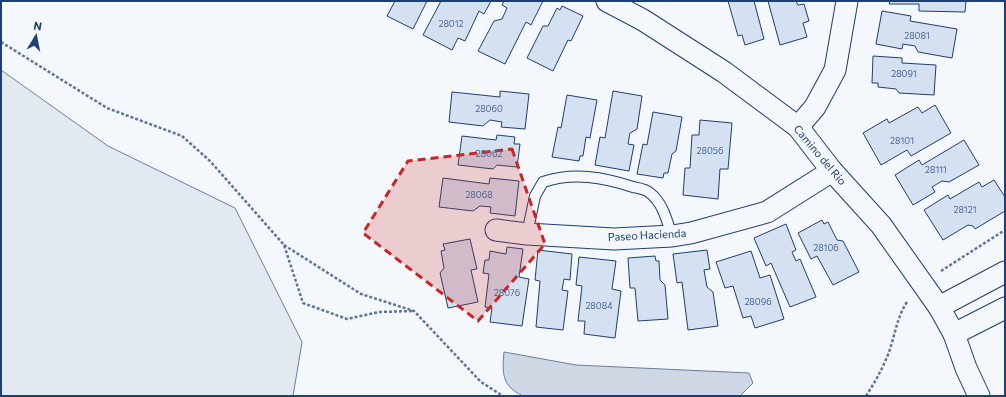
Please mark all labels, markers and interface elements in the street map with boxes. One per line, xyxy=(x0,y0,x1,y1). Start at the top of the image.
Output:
north arrow xyxy=(16,16,56,56)
house number: 28012 xyxy=(438,18,464,29)
text: N xyxy=(33,19,43,33)
house number: 28081 xyxy=(904,30,930,41)
house number: 28091 xyxy=(891,68,917,79)
house number: 28060 xyxy=(475,103,503,114)
street label: Camino del Rio xyxy=(791,122,850,188)
house number: 28101 xyxy=(890,135,914,146)
house number: 28056 xyxy=(697,145,723,156)
house number: 28062 xyxy=(476,148,502,159)
house number: 28111 xyxy=(925,164,947,175)
house number: 28068 xyxy=(465,189,493,200)
house number: 28121 xyxy=(953,204,977,215)
street label: Paseo Hacienda xyxy=(607,226,687,243)
house number: 28106 xyxy=(813,242,839,253)
house number: 28076 xyxy=(494,287,520,298)
house number: 28096 xyxy=(744,296,772,307)
house number: 28084 xyxy=(585,300,613,311)

